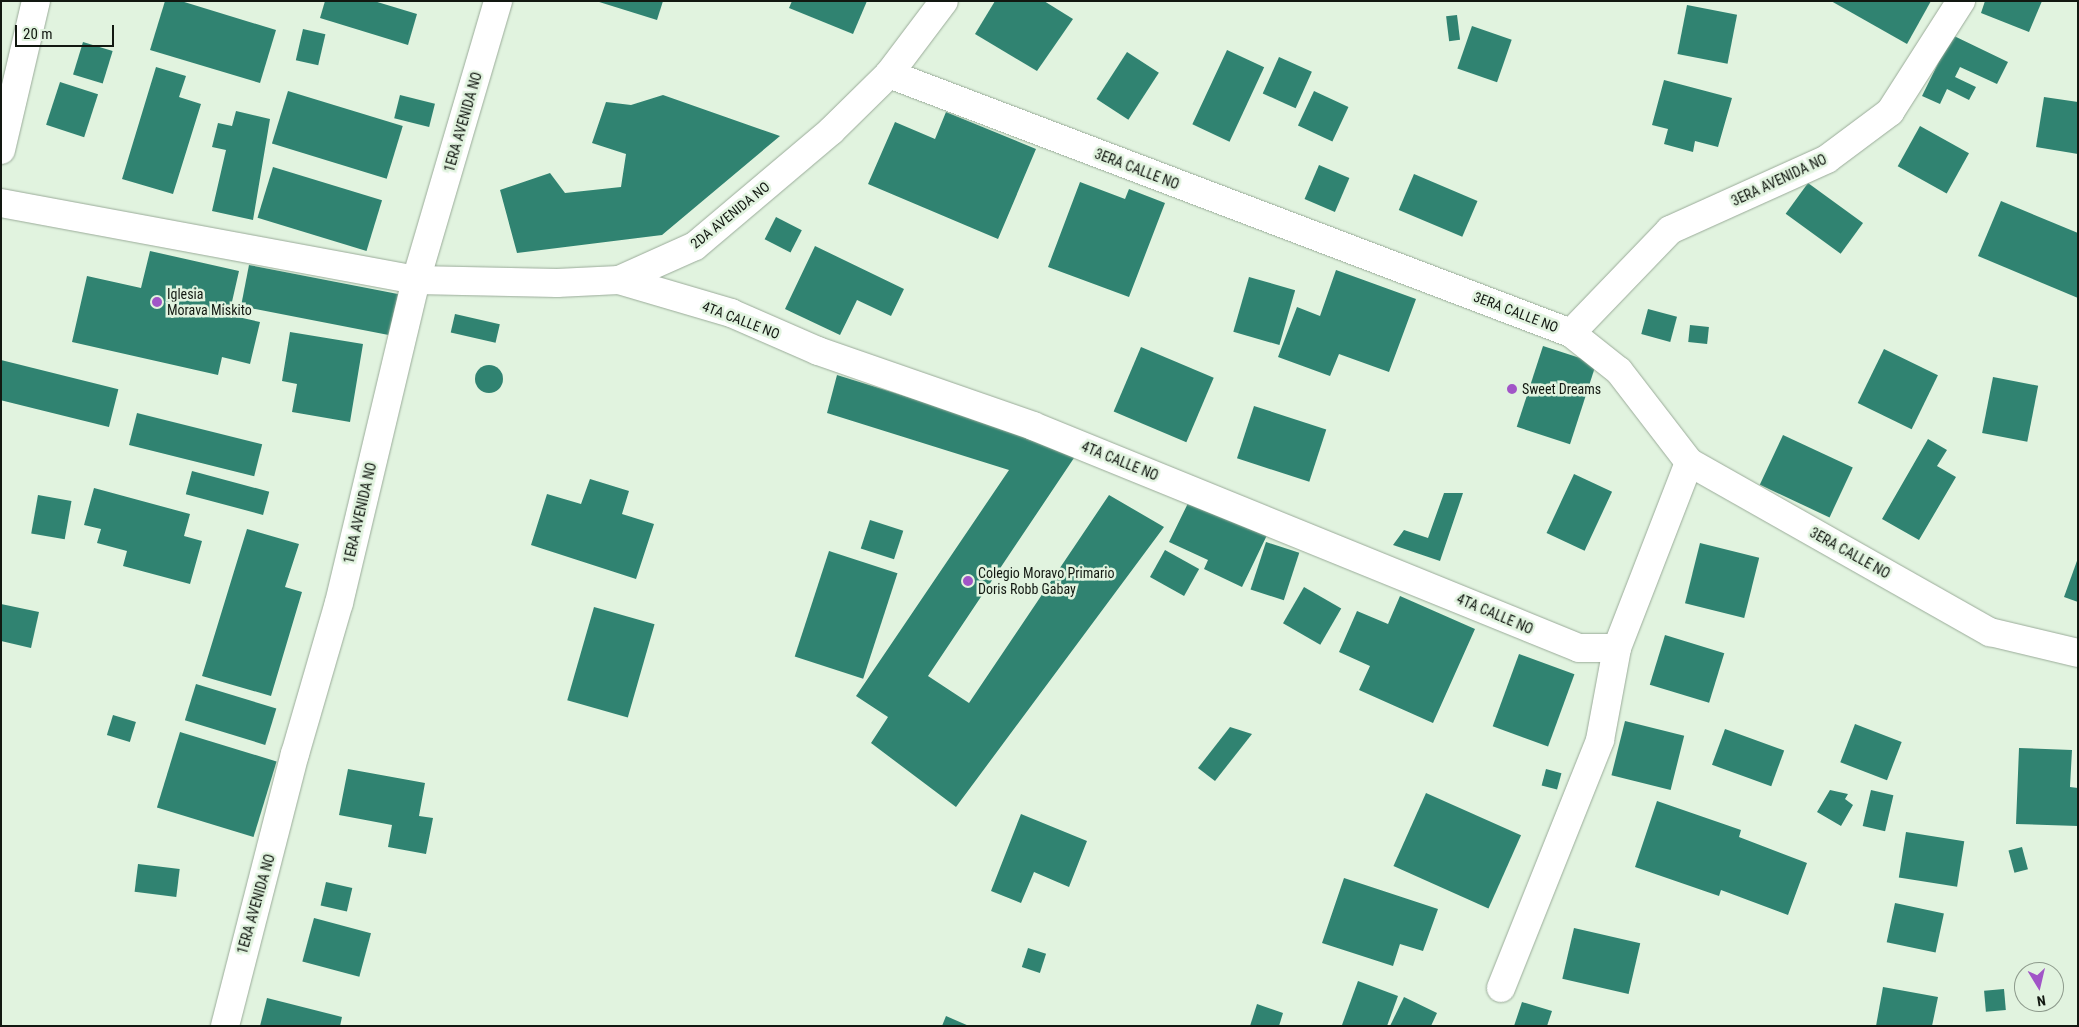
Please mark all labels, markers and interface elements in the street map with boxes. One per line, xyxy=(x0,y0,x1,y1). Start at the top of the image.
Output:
scale bar xyxy=(18,15,116,47)
text: 20 m xyxy=(23,25,53,43)
street label: 1ERA AVENIDA NO xyxy=(441,70,485,174)
street label: 3ERA CALLE NO xyxy=(1092,145,1182,193)
street label: 3ERA AVENIDA NO xyxy=(1729,151,1829,209)
street label: 2DA AVENIDA NO xyxy=(687,178,773,252)
place label: Iglesia Morava Miskito xyxy=(167,286,252,318)
street label: 3ERA CALLE NO xyxy=(1471,288,1561,336)
marker: Iglesia Morava Miskito xyxy=(151,296,163,308)
street label: 4TA CALLE NO xyxy=(700,298,782,342)
place label: Sweet Dreams xyxy=(1522,381,1601,397)
marker: Sweet Dreams xyxy=(1506,383,1518,395)
street label: 4TA CALLE NO xyxy=(1079,438,1161,484)
street label: 1ERA AVENIDA NO xyxy=(340,461,380,565)
street label: 3ERA CALLE NO xyxy=(1807,524,1893,582)
place label: Colegio Moravo Primario Doris Robb Gabay xyxy=(978,565,1114,598)
marker: Colegio Moravo Primario Doris Robb Gabay xyxy=(962,575,974,587)
street label: 4TA CALLE NO xyxy=(1454,590,1536,638)
street label: 1ERA AVENIDA NO xyxy=(234,852,278,956)
north arrow xyxy=(2014,962,2064,1012)
text: N xyxy=(2036,992,2047,1009)

